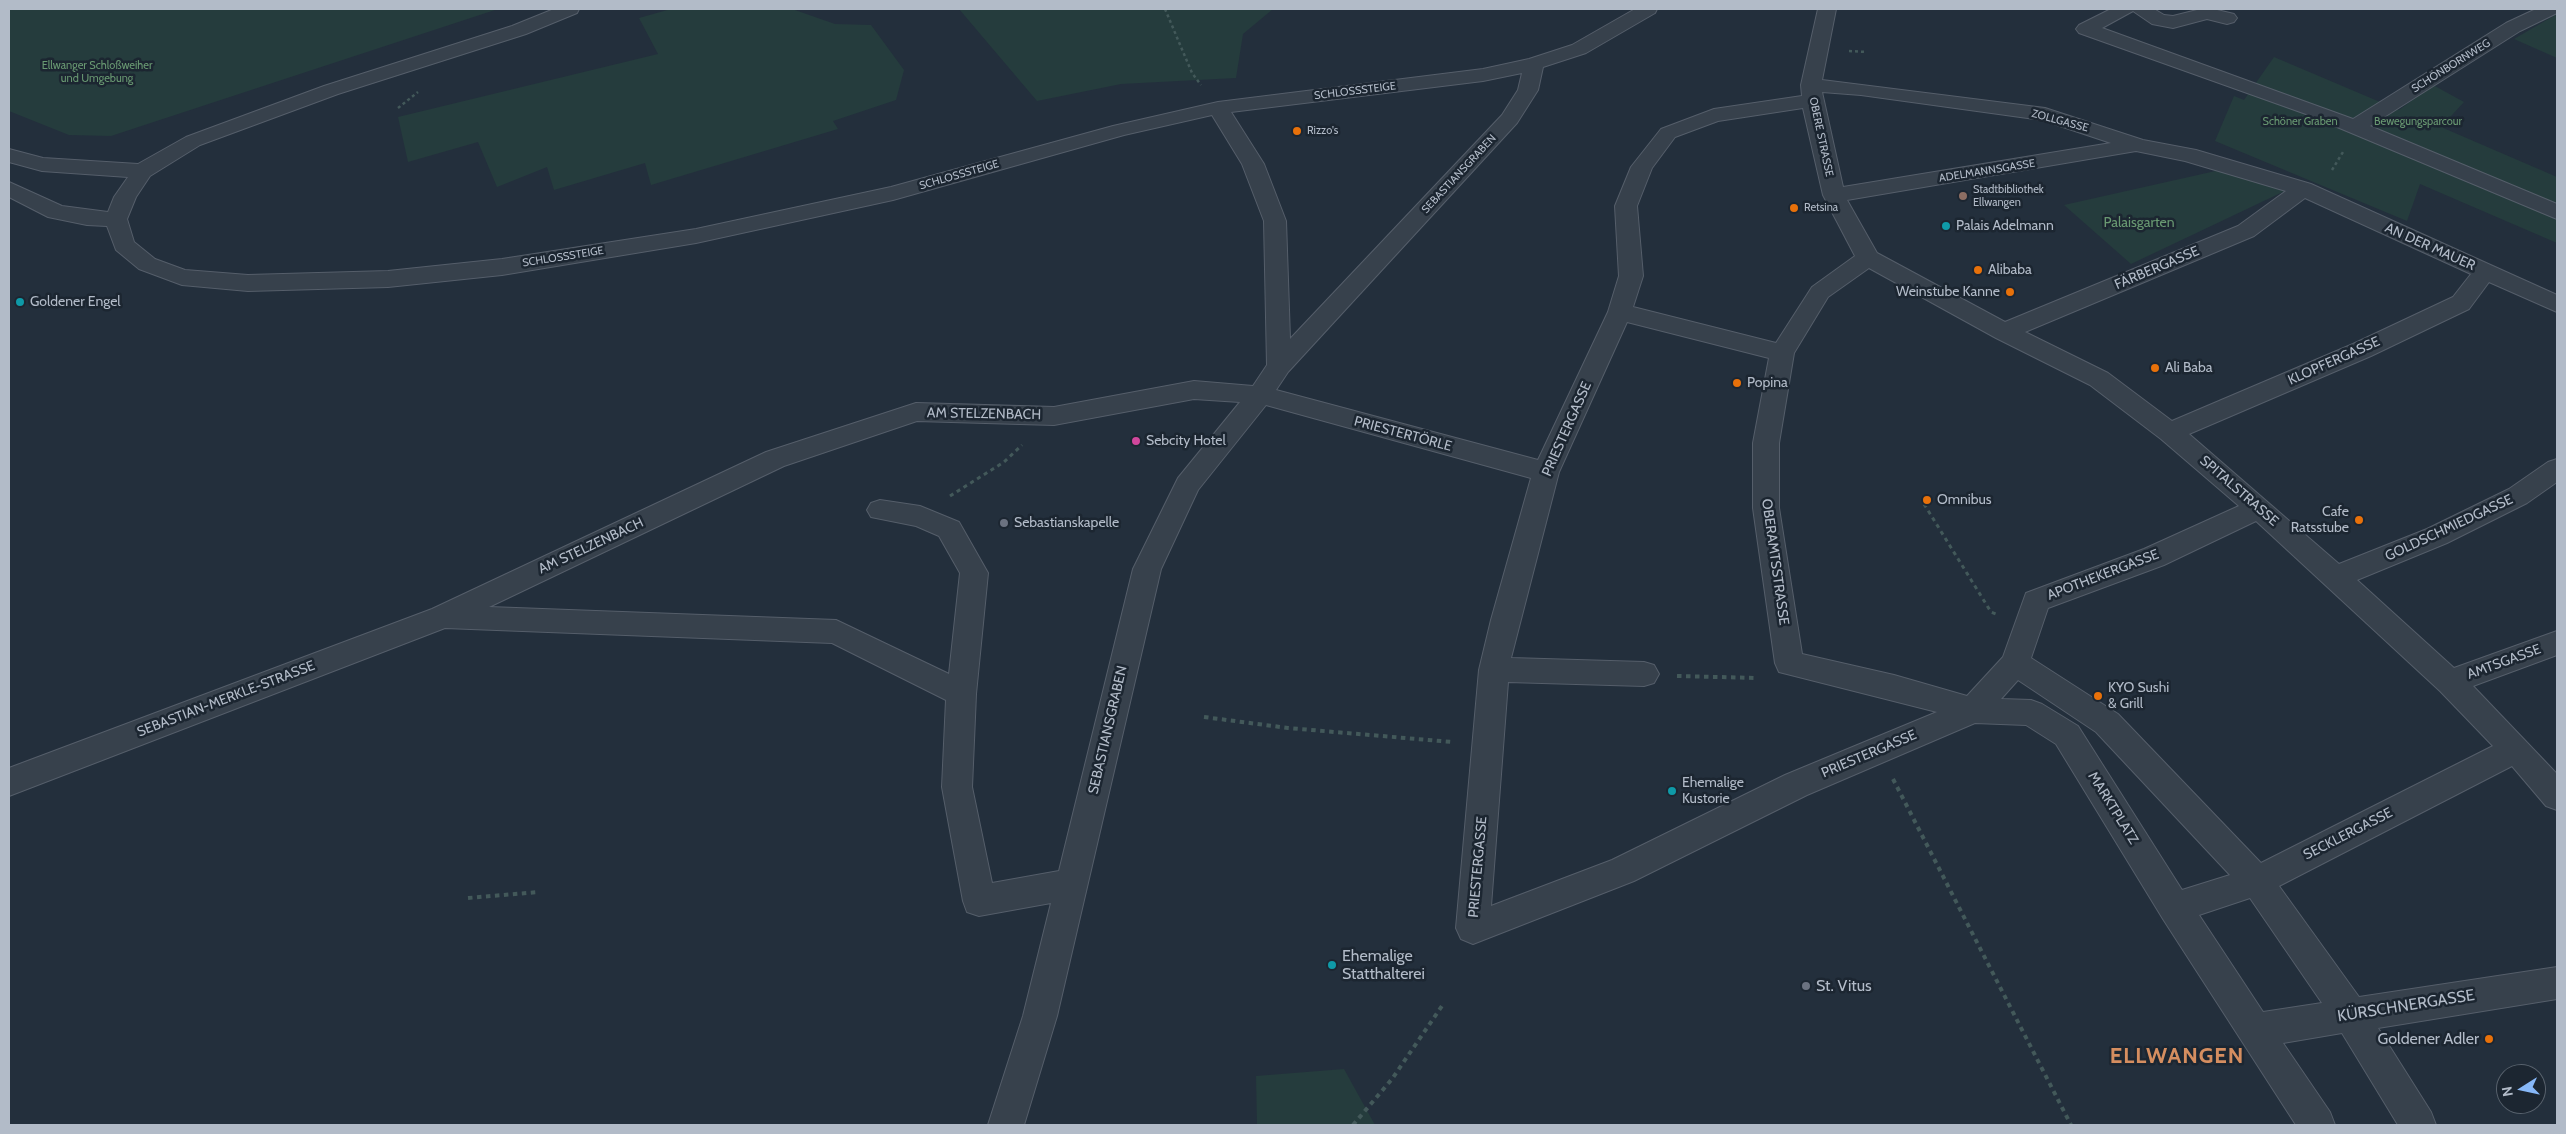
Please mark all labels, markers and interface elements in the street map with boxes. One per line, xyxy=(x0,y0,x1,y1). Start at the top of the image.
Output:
street label: SCHÖNBORNWEG xyxy=(2409,36,2493,96)
park label: Ellwanger Schloßweiher und Umgebung xyxy=(42,59,152,85)
street label: SCHLOSSSTEIGE xyxy=(1313,79,1397,103)
street label: OBERE STRASSE xyxy=(1806,96,1836,178)
street label: ZOLLGASSE xyxy=(2030,107,2090,135)
park label: Schöner Graben xyxy=(2262,115,2338,129)
park label: Bewegungsparcour xyxy=(2374,115,2462,129)
place label: Rizzo's xyxy=(1307,124,1338,138)
marker: Rizzo's xyxy=(1291,125,1303,137)
street label: SEBASTIANSGRABEN xyxy=(1419,132,1499,216)
street label: SCHLOSSSTEIGE xyxy=(918,157,1000,193)
street label: ADELMANNSGASSE xyxy=(1938,157,2036,185)
place label: Stadtbibliothek Ellwangen xyxy=(1973,183,2044,209)
marker: Stadtbibliothek Ellwangen xyxy=(1957,190,1969,202)
place label: Retsina xyxy=(1804,201,1838,215)
marker: Retsina xyxy=(1788,202,1800,214)
park label: Palaisgarten xyxy=(2103,215,2175,231)
place label: Palais Adelmann xyxy=(1956,218,2054,234)
marker: Palais Adelmann xyxy=(1940,220,1952,232)
street label: AN DER MAUER xyxy=(2382,220,2478,274)
street label: FÄRBERGASSE xyxy=(2112,243,2202,293)
street label: SCHLOSSSTEIGE xyxy=(521,244,605,270)
place label: Alibaba xyxy=(1988,262,2032,278)
marker: Alibaba xyxy=(1972,264,1984,276)
place label: Weinstube Kanne xyxy=(1896,284,2000,300)
marker: Weinstube Kanne xyxy=(2004,286,2016,298)
place label: Goldener Engel xyxy=(30,294,121,310)
marker: Goldener Engel xyxy=(14,296,26,308)
street label: KLOPFERGASSE xyxy=(2285,333,2383,389)
place label: Ali Baba xyxy=(2165,360,2213,376)
marker: Ali Baba xyxy=(2149,362,2161,374)
place label: Popina xyxy=(1747,375,1788,391)
marker: Popina xyxy=(1731,377,1743,389)
street label: PRIESTERGASSE xyxy=(1539,379,1595,479)
street label: AM STELZENBACH xyxy=(927,405,1041,423)
street label: PRIESTERTÖRLE xyxy=(1352,413,1454,455)
place label: Sebcity Hotel xyxy=(1146,433,1226,449)
marker: Sebcity Hotel xyxy=(1130,435,1142,447)
street label: SPITALSTRASSE xyxy=(2196,452,2282,530)
street label: GOLDSCHMIEDGASSE xyxy=(2382,491,2516,565)
place label: Omnibus xyxy=(1937,492,1992,508)
marker: Omnibus xyxy=(1921,494,1933,506)
street label: OBERAMTSSTRASSE xyxy=(1758,498,1792,626)
place label: Cafe Ratsstube xyxy=(2291,504,2349,536)
street label: AM STELZENBACH xyxy=(536,514,646,578)
marker: Cafe Ratsstube xyxy=(2353,514,2365,526)
place label: Sebastianskapelle xyxy=(1014,515,1119,531)
marker: Sebastianskapelle xyxy=(998,517,1010,529)
street label: APOTHEKERGASSE xyxy=(2045,546,2161,604)
street label: AMTSGASSE xyxy=(2465,641,2543,683)
street label: SEBASTIAN-MERKLE-STRASSE xyxy=(135,657,317,741)
street label: SEBASTIANSGRABEN xyxy=(1085,664,1131,796)
place label: KYO Sushi & Grill xyxy=(2108,680,2169,712)
marker: KYO Sushi & Grill xyxy=(2092,690,2104,702)
street label: PRIESTERGASSE xyxy=(1819,726,1919,782)
street label: MARKTPLATZ xyxy=(2084,769,2142,847)
place label: Ehemalige Kustorie xyxy=(1682,775,1744,808)
marker: Ehemalige Kustorie xyxy=(1666,785,1678,797)
street label: SECKLERGASSE xyxy=(2301,804,2395,864)
street label: PRIESTERGASSE xyxy=(1465,816,1491,918)
place label: Ehemalige Statthalterei xyxy=(1342,946,1425,984)
marker: Ehemalige Statthalterei xyxy=(1326,959,1338,971)
place label: St. Vitus xyxy=(1816,976,1872,996)
marker: St. Vitus xyxy=(1800,980,1812,992)
street label: KÜRSCHNERGASSE xyxy=(2336,986,2476,1026)
place label: Goldener Adler xyxy=(2377,1029,2479,1049)
marker: Goldener Adler xyxy=(2483,1033,2495,1045)
district label: ELLWANGEN xyxy=(2109,1044,2245,1070)
north arrow xyxy=(2496,1064,2546,1114)
text: N xyxy=(2497,1085,2517,1098)

